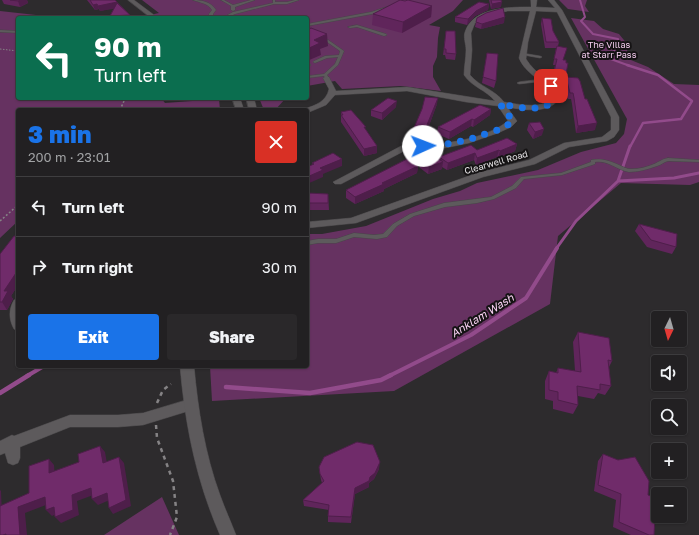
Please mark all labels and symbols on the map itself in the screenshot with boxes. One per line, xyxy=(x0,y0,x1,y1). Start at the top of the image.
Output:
park label: The Villas at Starr Pass xyxy=(582,39,637,60)
pin xyxy=(534,69,568,103)
position arrow xyxy=(402,125,444,167)
street label: Clearwell Road xyxy=(463,148,529,176)
water label: Anklam Wash xyxy=(448,290,517,339)
north arrow xyxy=(651,311,687,347)

